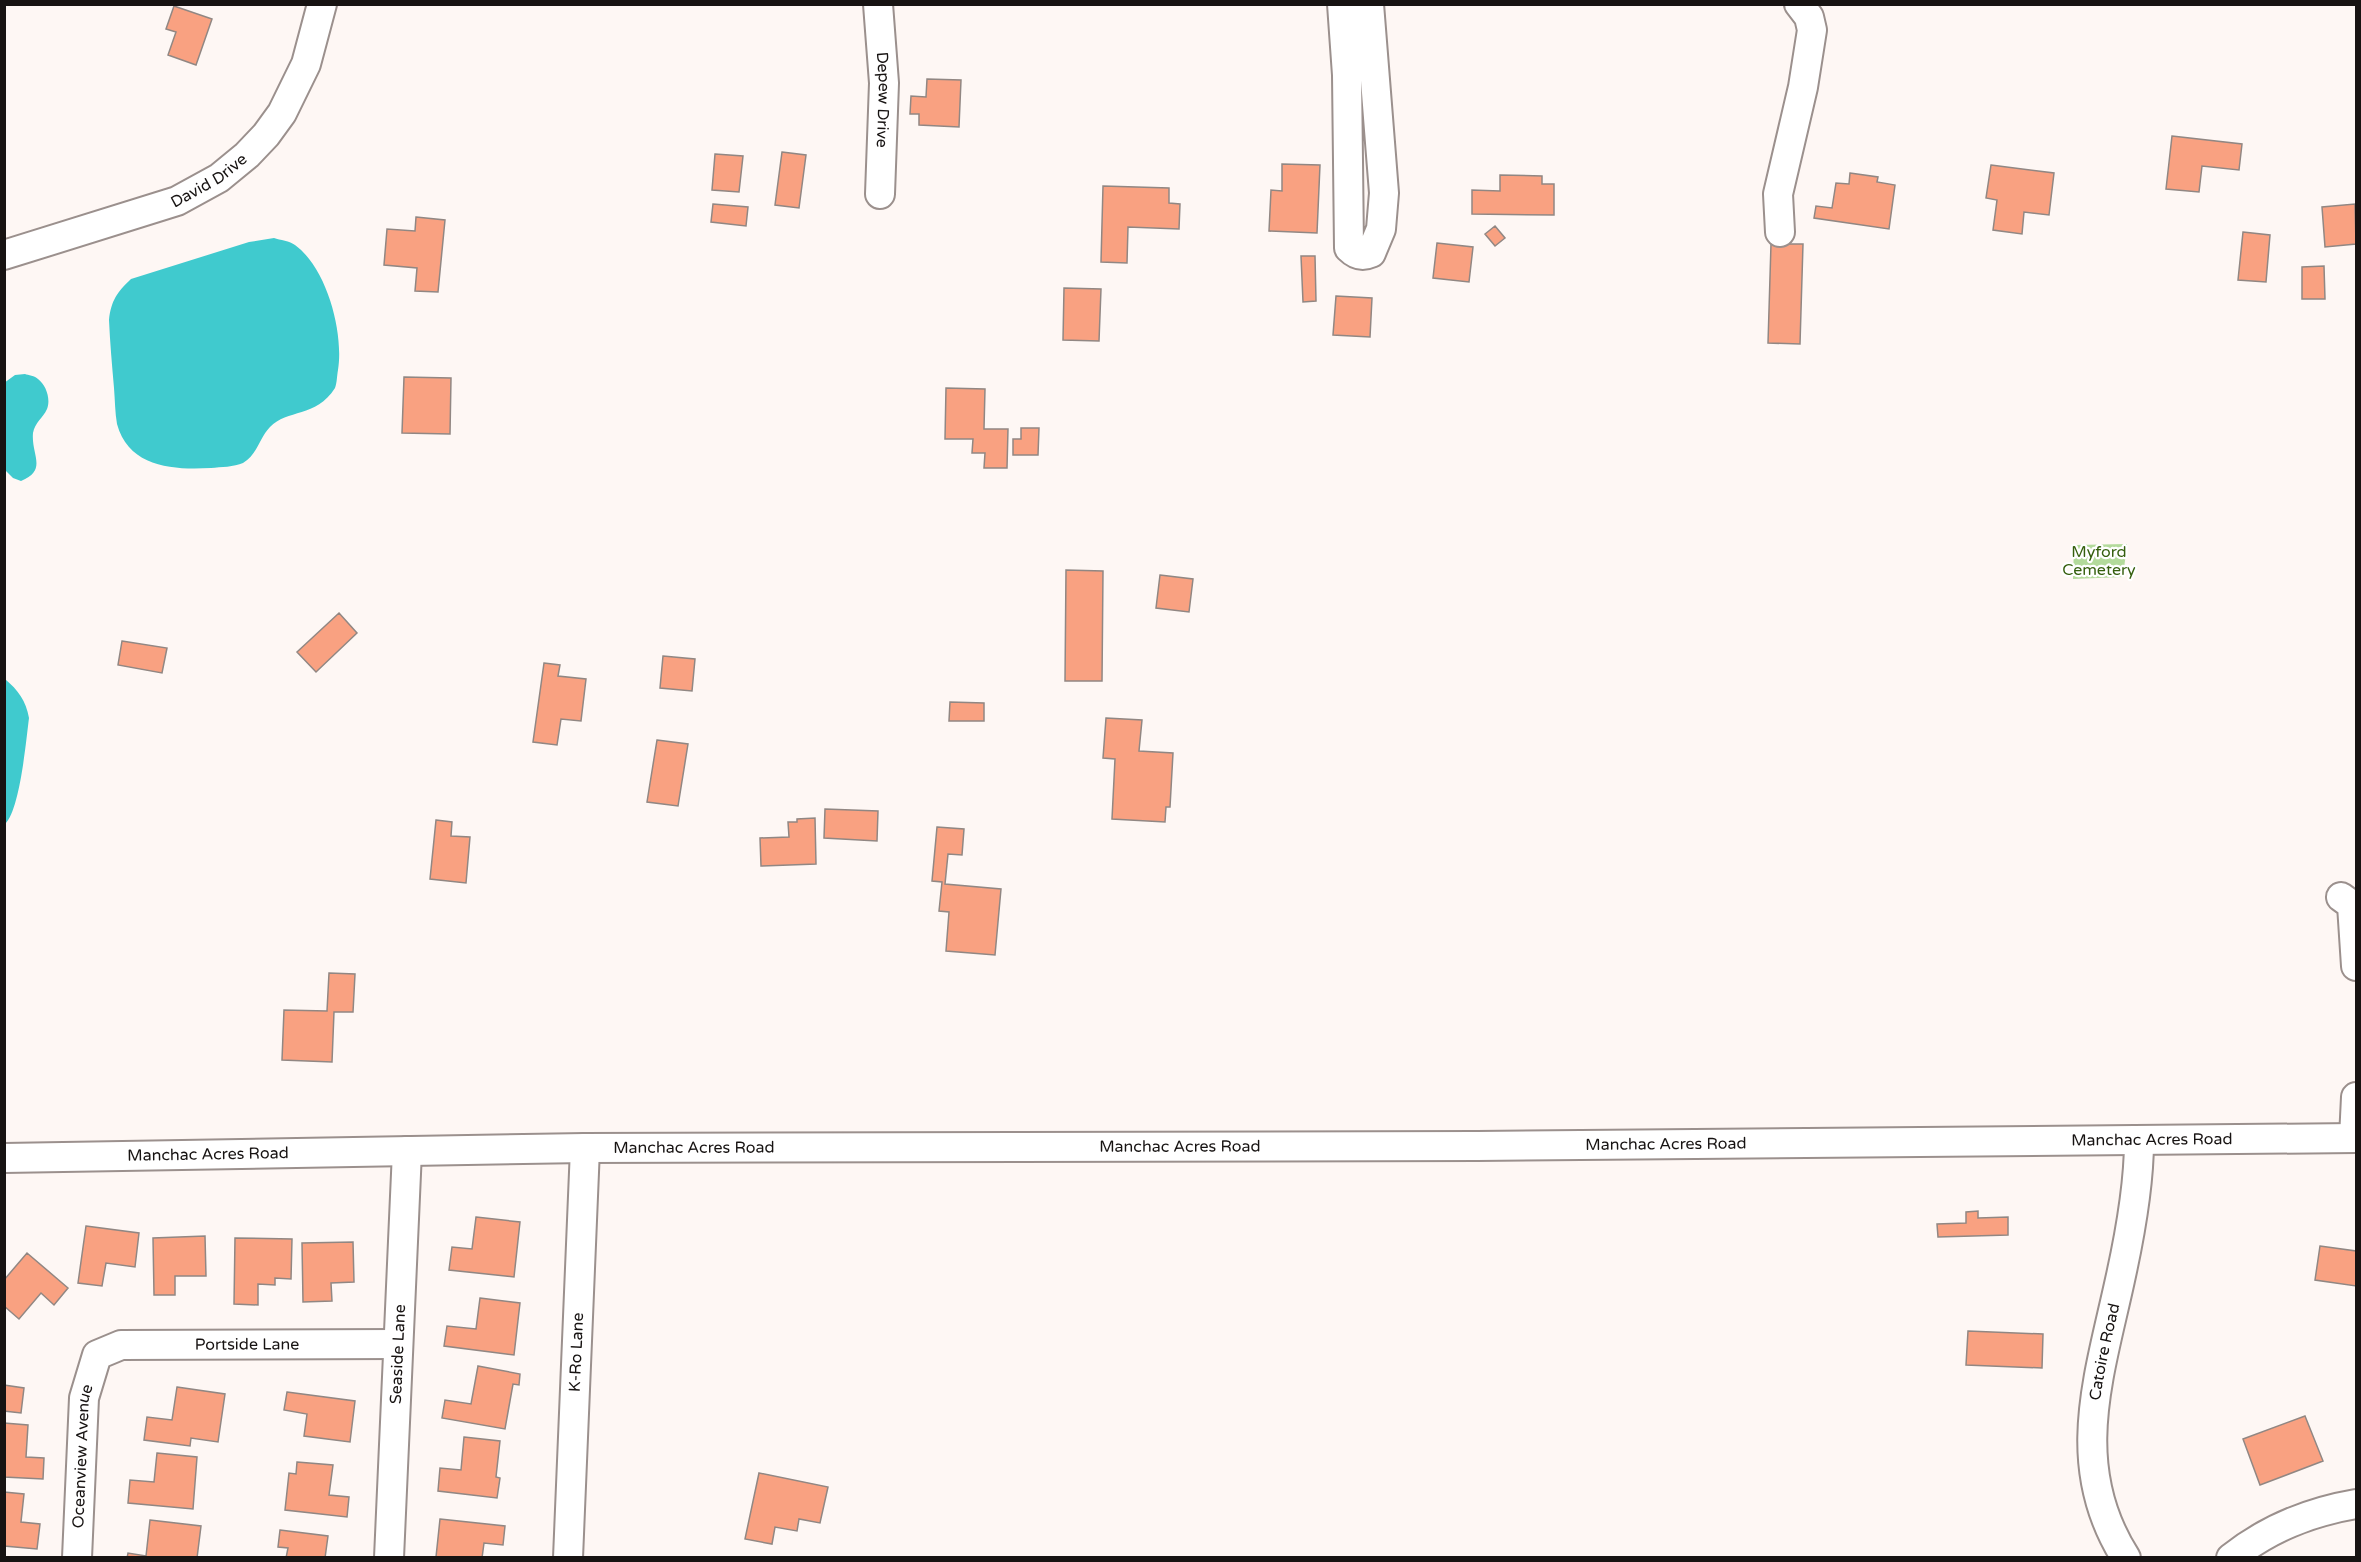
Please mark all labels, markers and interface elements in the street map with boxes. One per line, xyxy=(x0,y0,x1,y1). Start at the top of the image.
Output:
street label: Depew Drive xyxy=(872,51,894,148)
street label: David Drive xyxy=(167,149,251,213)
park label: Myford Cemetery xyxy=(2062,542,2136,580)
street label: Manchac Acres Road xyxy=(2071,1129,2233,1151)
street label: Manchac Acres Road xyxy=(1585,1134,1747,1155)
street label: Manchac Acres Road xyxy=(1099,1136,1261,1157)
street label: Manchac Acres Road xyxy=(613,1138,775,1158)
street label: Manchac Acres Road xyxy=(127,1143,289,1166)
street label: Catoire Road xyxy=(2085,1301,2124,1402)
street label: Seaside Lane xyxy=(386,1304,410,1405)
street label: K-Ro Lane xyxy=(565,1312,588,1392)
street label: Portside Lane xyxy=(195,1334,299,1355)
street label: Oceanview Avenue xyxy=(68,1382,98,1529)

